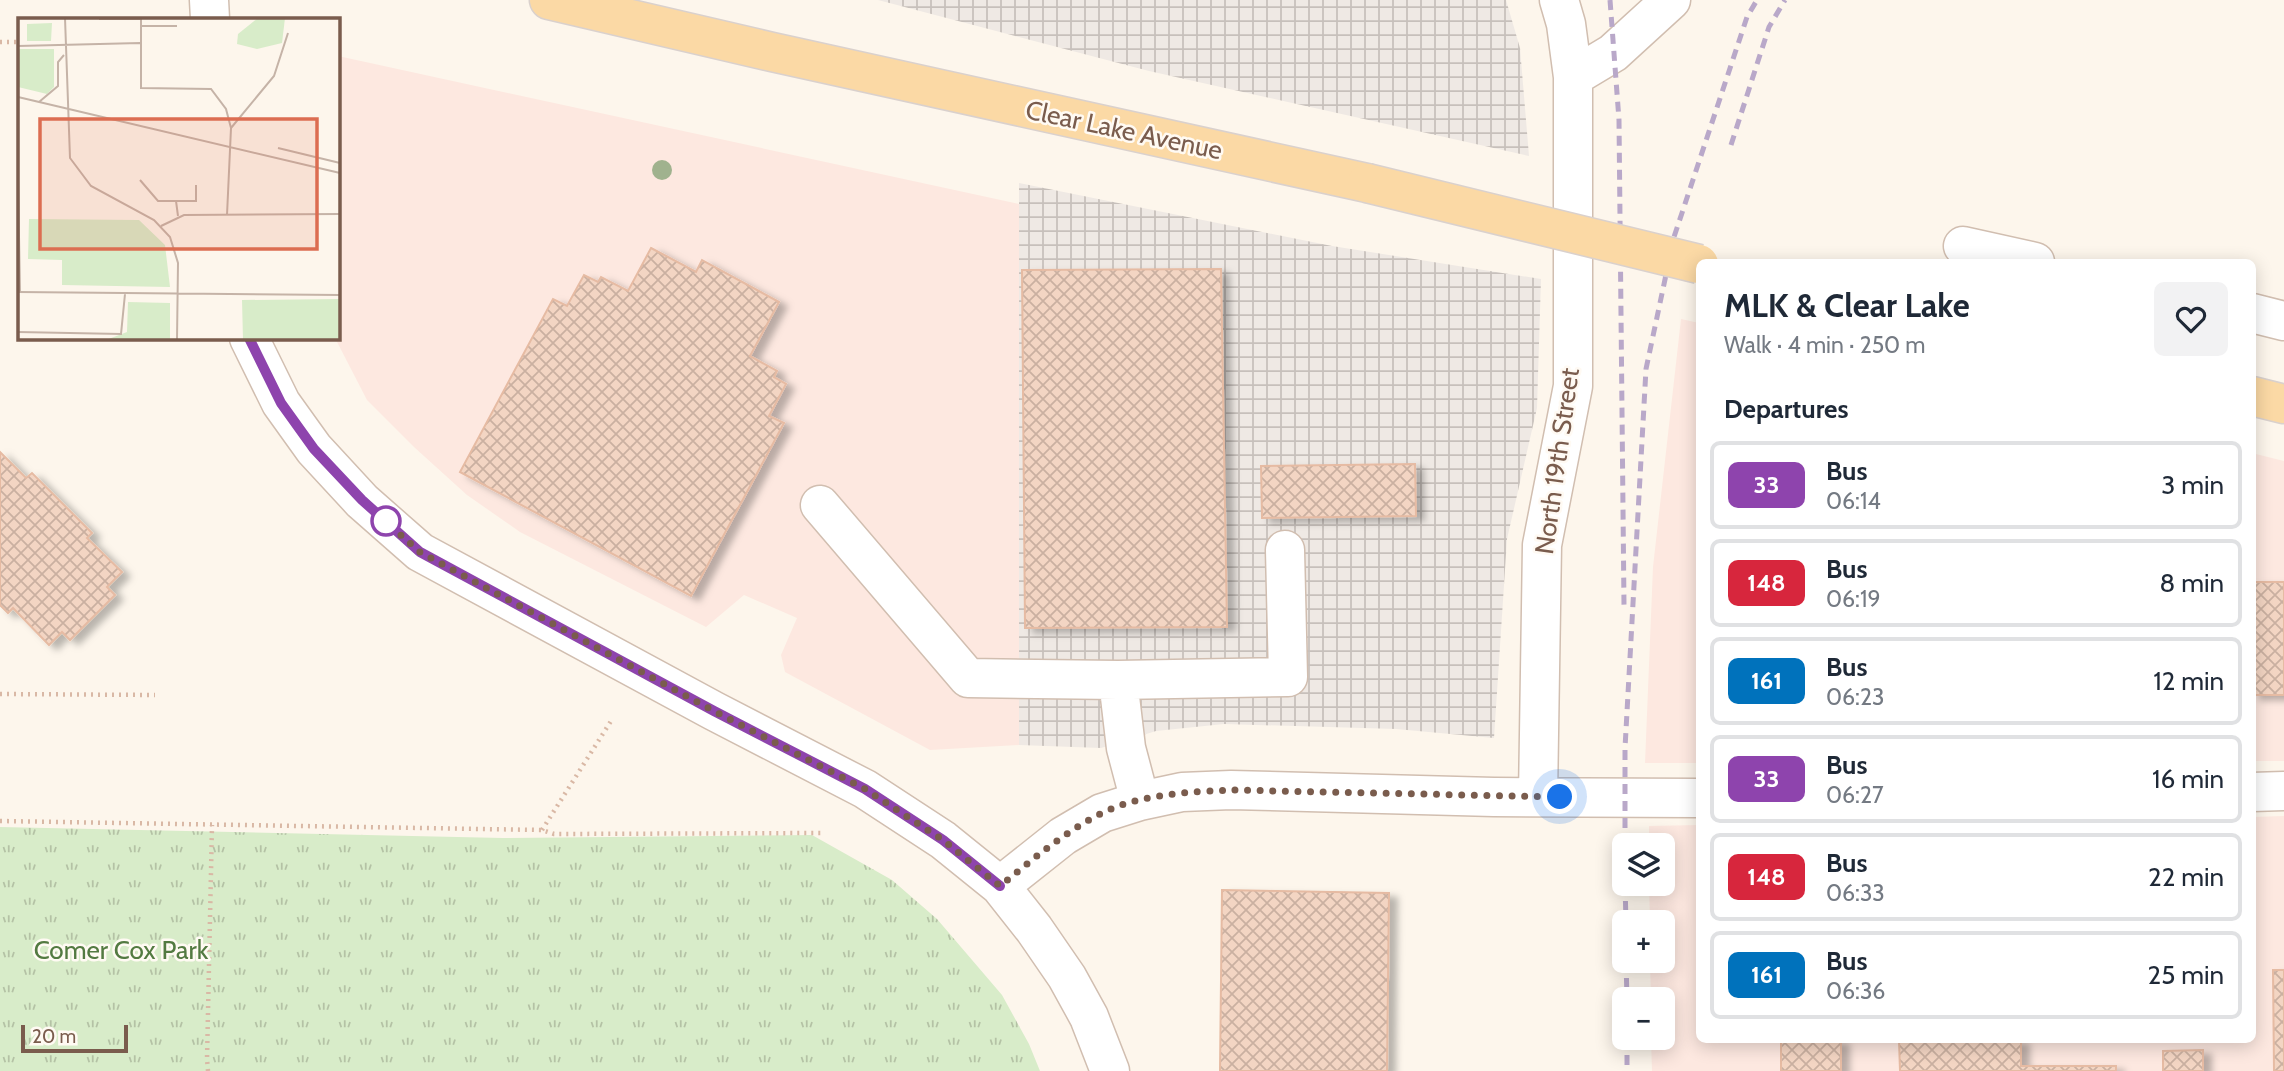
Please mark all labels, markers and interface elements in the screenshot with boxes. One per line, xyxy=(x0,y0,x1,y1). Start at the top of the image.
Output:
inset map xyxy=(18,18,340,340)
street label: Clear Lake Avenue xyxy=(1023,94,1225,166)
button: heart xyxy=(2154,282,2228,356)
text: MLK & Clear Lake xyxy=(1724,285,1970,325)
text: Walk · 4 min · 250 m xyxy=(1724,331,1926,359)
street label: North 19th Street xyxy=(1528,365,1586,556)
text: Departures xyxy=(1724,393,1848,425)
text: Bus xyxy=(1826,455,1867,487)
text: 3 min xyxy=(2161,469,2224,501)
text: 33 xyxy=(1754,470,1779,499)
text: 06:14 xyxy=(1826,487,1881,515)
unlabelled marker xyxy=(371,506,401,536)
text: Bus xyxy=(1826,553,1867,585)
text: 8 min xyxy=(2160,567,2224,599)
text: 148 xyxy=(1747,568,1786,597)
text: 06:19 xyxy=(1826,585,1880,613)
text: Bus xyxy=(1826,651,1867,683)
text: 12 min xyxy=(2153,665,2224,697)
text: 161 xyxy=(1751,666,1782,695)
text: 06:23 xyxy=(1826,683,1884,711)
text: Bus xyxy=(1826,749,1867,781)
text: 16 min xyxy=(2152,763,2224,795)
text: 33 xyxy=(1754,764,1779,793)
your location xyxy=(1542,779,1577,814)
text: 06:27 xyxy=(1826,781,1884,809)
map controls xyxy=(1612,833,1675,1050)
button: layers xyxy=(1612,833,1675,896)
text: Bus xyxy=(1826,847,1867,879)
text: 22 min xyxy=(2148,861,2224,893)
text: 148 xyxy=(1747,862,1786,891)
text: 06:33 xyxy=(1826,879,1885,907)
button: + xyxy=(1612,910,1675,973)
park label: Comer Cox Park xyxy=(34,934,209,966)
text: Bus xyxy=(1826,945,1867,977)
text: 25 min xyxy=(2148,959,2224,991)
text: 161 xyxy=(1751,960,1782,989)
text: 06:36 xyxy=(1826,977,1885,1005)
button: − xyxy=(1612,987,1675,1050)
scale bar xyxy=(21,1022,128,1054)
text: 20 m xyxy=(32,1025,76,1048)

